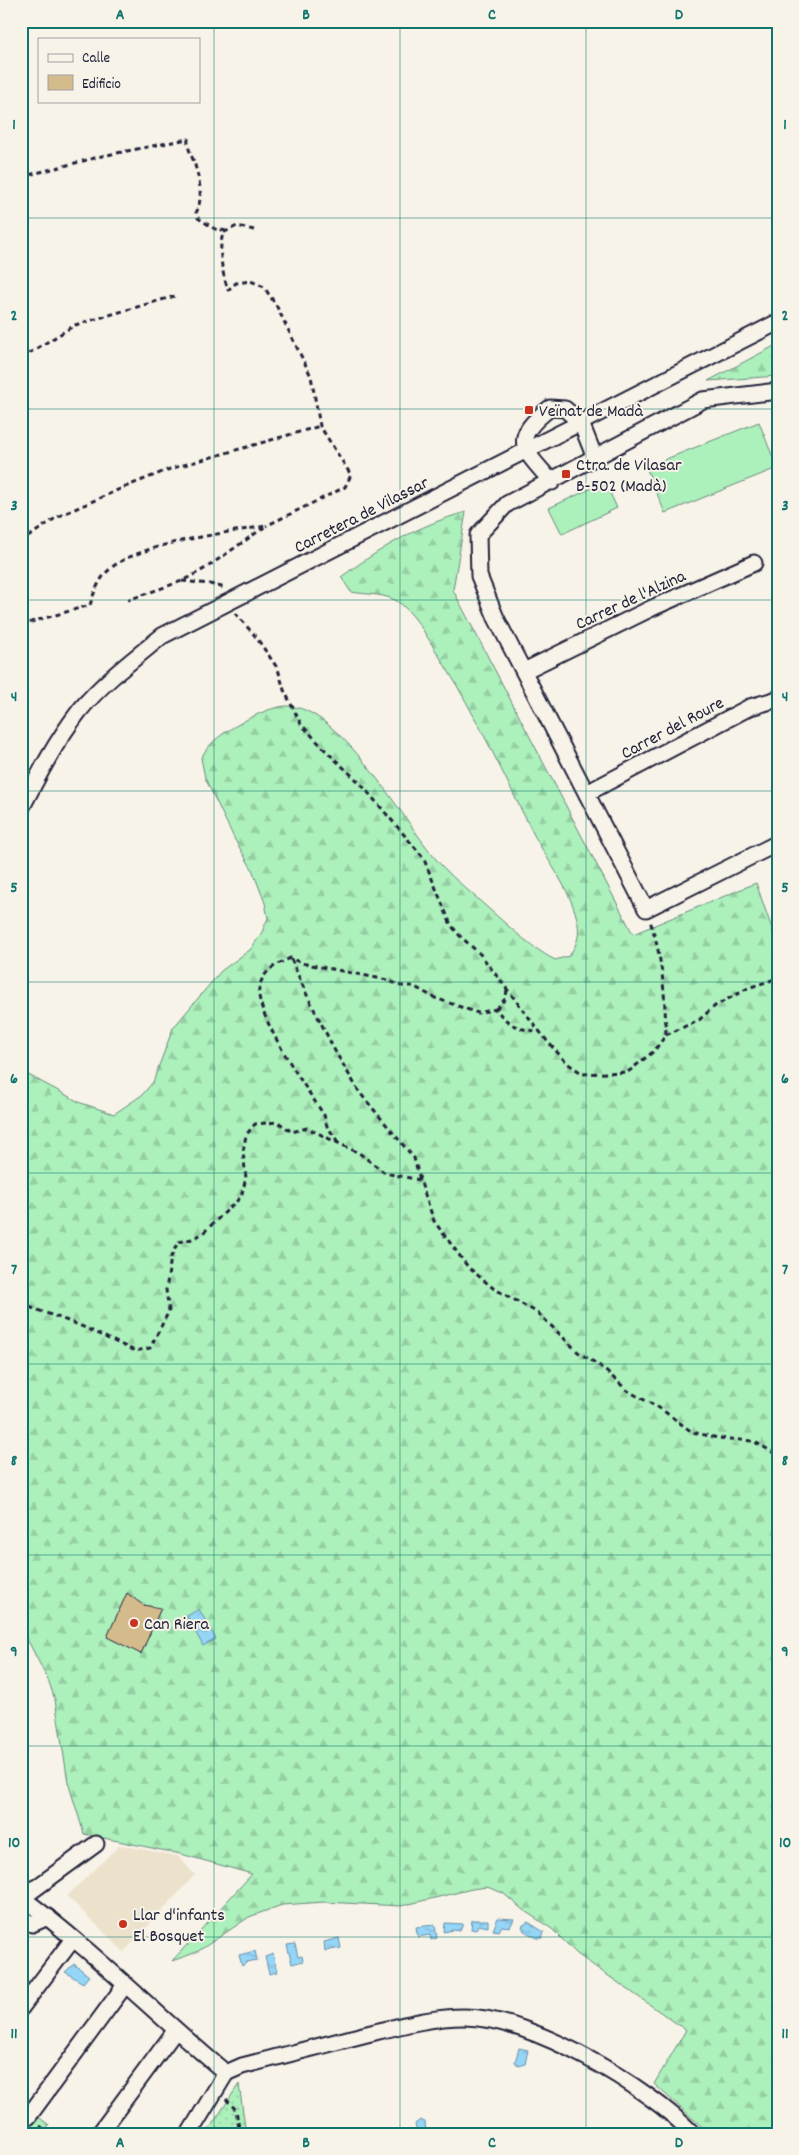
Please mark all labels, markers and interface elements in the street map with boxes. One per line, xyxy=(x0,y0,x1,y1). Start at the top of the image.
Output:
text: A xyxy=(116,4,125,27)
text: B xyxy=(302,4,310,27)
text: C xyxy=(488,4,496,27)
text: D xyxy=(675,4,684,27)
legend xyxy=(38,38,200,102)
text: Calle xyxy=(82,48,111,70)
text: Edificio xyxy=(82,74,121,96)
text: 1 xyxy=(12,114,16,137)
text: 1 xyxy=(783,114,787,137)
text: 2 xyxy=(11,305,18,328)
text: 2 xyxy=(782,305,789,328)
place label: Veïnat de Madà xyxy=(539,400,643,425)
marker: Veïnat de Madà xyxy=(523,404,535,416)
place label: Ctra. de Vilasar B-502 (Madà) xyxy=(576,454,682,500)
marker: Ctra. de Vilasar B-502 (Madà) xyxy=(560,468,572,480)
street label: Carretera de Vilassar xyxy=(291,471,434,561)
text: 3 xyxy=(10,495,18,518)
text: 3 xyxy=(781,495,789,518)
street label: Carrer de l'Alzina xyxy=(572,565,691,638)
text: 4 xyxy=(11,686,17,709)
text: 4 xyxy=(782,686,788,709)
street label: Carrer del Roure xyxy=(617,692,729,767)
text: 5 xyxy=(10,877,18,900)
text: 5 xyxy=(781,877,789,900)
text: 6 xyxy=(10,1068,18,1091)
text: 6 xyxy=(781,1068,789,1091)
text: 7 xyxy=(11,1259,17,1282)
text: 7 xyxy=(782,1259,788,1282)
text: 8 xyxy=(11,1450,18,1473)
text: 8 xyxy=(782,1450,789,1473)
place label: Can Riera xyxy=(144,1613,209,1638)
marker: Can Riera xyxy=(128,1617,140,1629)
text: 9 xyxy=(10,1641,18,1664)
text: 9 xyxy=(781,1641,789,1664)
text: 10 xyxy=(8,1832,20,1855)
text: 10 xyxy=(779,1832,791,1855)
place label: Llar d'infants El Bosquet xyxy=(133,1904,225,1950)
marker: Llar d'infants El Bosquet xyxy=(117,1918,129,1930)
text: 11 xyxy=(10,2023,18,2046)
text: 11 xyxy=(781,2023,789,2046)
text: A xyxy=(116,2132,125,2155)
text: B xyxy=(302,2132,310,2155)
text: C xyxy=(488,2132,496,2155)
text: D xyxy=(675,2132,684,2155)

